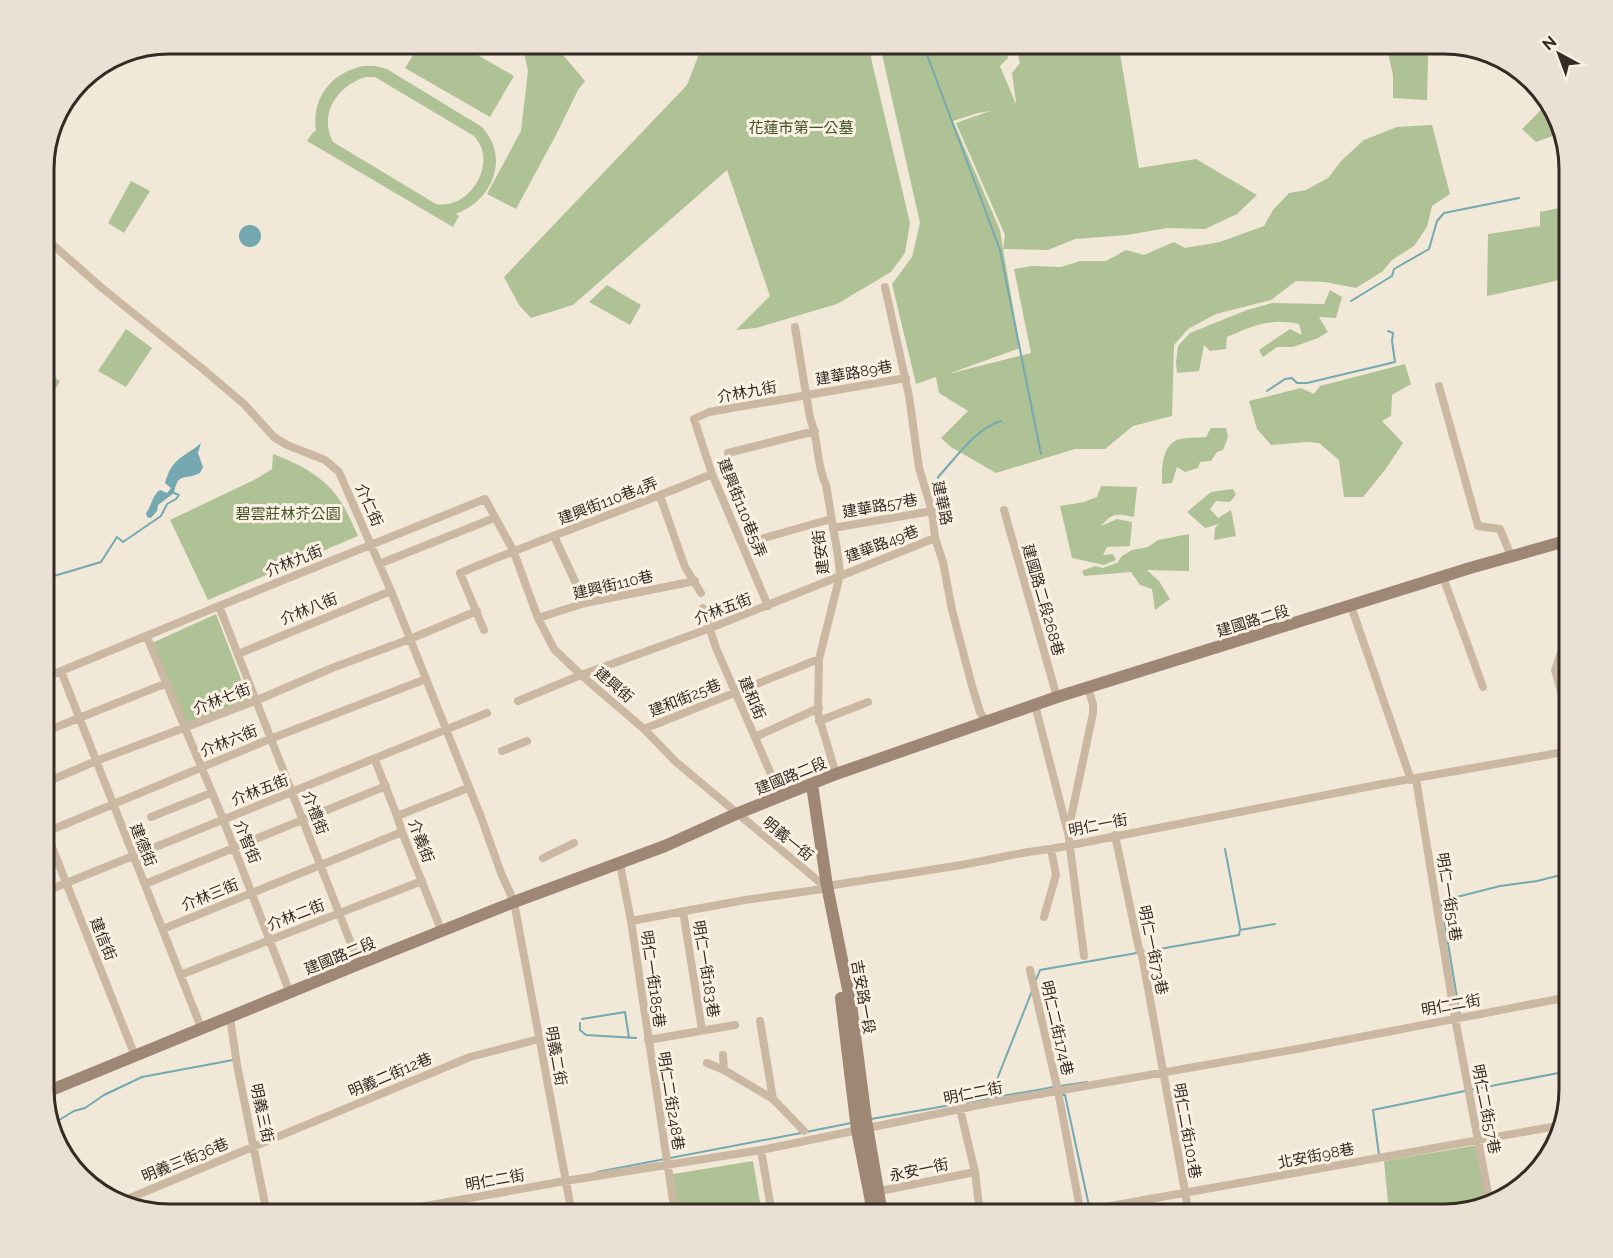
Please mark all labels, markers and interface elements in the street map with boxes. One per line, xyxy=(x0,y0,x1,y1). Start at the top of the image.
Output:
north arrow xyxy=(1529,24,1589,84)
text: N xyxy=(1539,32,1560,54)
park label: 花蓮市第一公墓 xyxy=(748,119,854,137)
street label: 建華路89巷 xyxy=(814,357,894,389)
street label: 介林九街 xyxy=(716,378,778,406)
street label: 建興街110巷5弄 xyxy=(714,456,770,560)
street label: 建興街110巷4弄 xyxy=(556,474,660,528)
street label: 建華路 xyxy=(929,479,955,527)
street label: 介仁街 xyxy=(352,481,386,529)
street label: 建華路57巷 xyxy=(841,491,919,521)
park label: 碧雲莊林芥公園 xyxy=(235,505,341,523)
street label: 建華路49巷 xyxy=(843,522,921,566)
street label: 建安街 xyxy=(809,529,833,575)
street label: 介林九街 xyxy=(263,541,325,581)
street label: 建國路二段268巷 xyxy=(1018,542,1068,658)
street label: 建興街110巷 xyxy=(571,567,655,603)
street label: 介林八街 xyxy=(278,589,340,629)
street label: 介林五街 xyxy=(692,590,754,628)
street label: 建國路二段 xyxy=(1214,601,1292,641)
street label: 建興街 xyxy=(591,664,637,706)
street label: 建和街 xyxy=(735,674,769,722)
street label: 建和街25巷 xyxy=(646,675,724,721)
street label: 介林七街 xyxy=(191,680,253,718)
street label: 介林六街 xyxy=(198,721,260,761)
street label: 建國路二段 xyxy=(753,754,829,798)
street label: 介林五街 xyxy=(229,771,291,809)
street label: 介禮街 xyxy=(299,789,331,837)
street label: 明仁一街 xyxy=(1067,810,1129,840)
street label: 明義一街 xyxy=(759,813,817,865)
street label: 介義街 xyxy=(405,817,437,865)
street label: 介智街 xyxy=(230,818,264,866)
street label: 建德街 xyxy=(126,821,160,869)
street label: 明仁一街51巷 xyxy=(1433,851,1465,943)
street label: 介林三街 xyxy=(179,875,241,915)
street label: 介林二街 xyxy=(265,896,327,934)
street label: 明仁一街73巷 xyxy=(1135,904,1171,996)
street label: 建信街 xyxy=(86,915,120,963)
street label: 明仁一街183巷 xyxy=(689,919,723,1019)
street label: 明仁一街185巷 xyxy=(637,929,669,1029)
street label: 建國路二段 xyxy=(302,934,378,978)
street label: 吉安路一段 xyxy=(848,958,878,1036)
street label: 明仁二街174巷 xyxy=(1037,979,1077,1077)
street label: 明仁二街 xyxy=(1420,991,1482,1019)
street label: 明義二街 xyxy=(542,1025,570,1087)
street label: 明義二街12巷 xyxy=(345,1049,435,1101)
street label: 明仁二街248巷 xyxy=(654,1050,688,1152)
street label: 明仁二街57巷 xyxy=(1468,1063,1504,1155)
street label: 明仁二街 xyxy=(942,1078,1004,1108)
street label: 明義三街 xyxy=(247,1082,277,1144)
street label: 明仁二街101巷 xyxy=(1170,1082,1204,1180)
street label: 明義三街36巷 xyxy=(139,1134,231,1186)
street label: 北安街98巷 xyxy=(1276,1140,1356,1172)
street label: 永安一街 xyxy=(888,1155,950,1185)
street label: 明仁二街 xyxy=(464,1166,526,1194)

